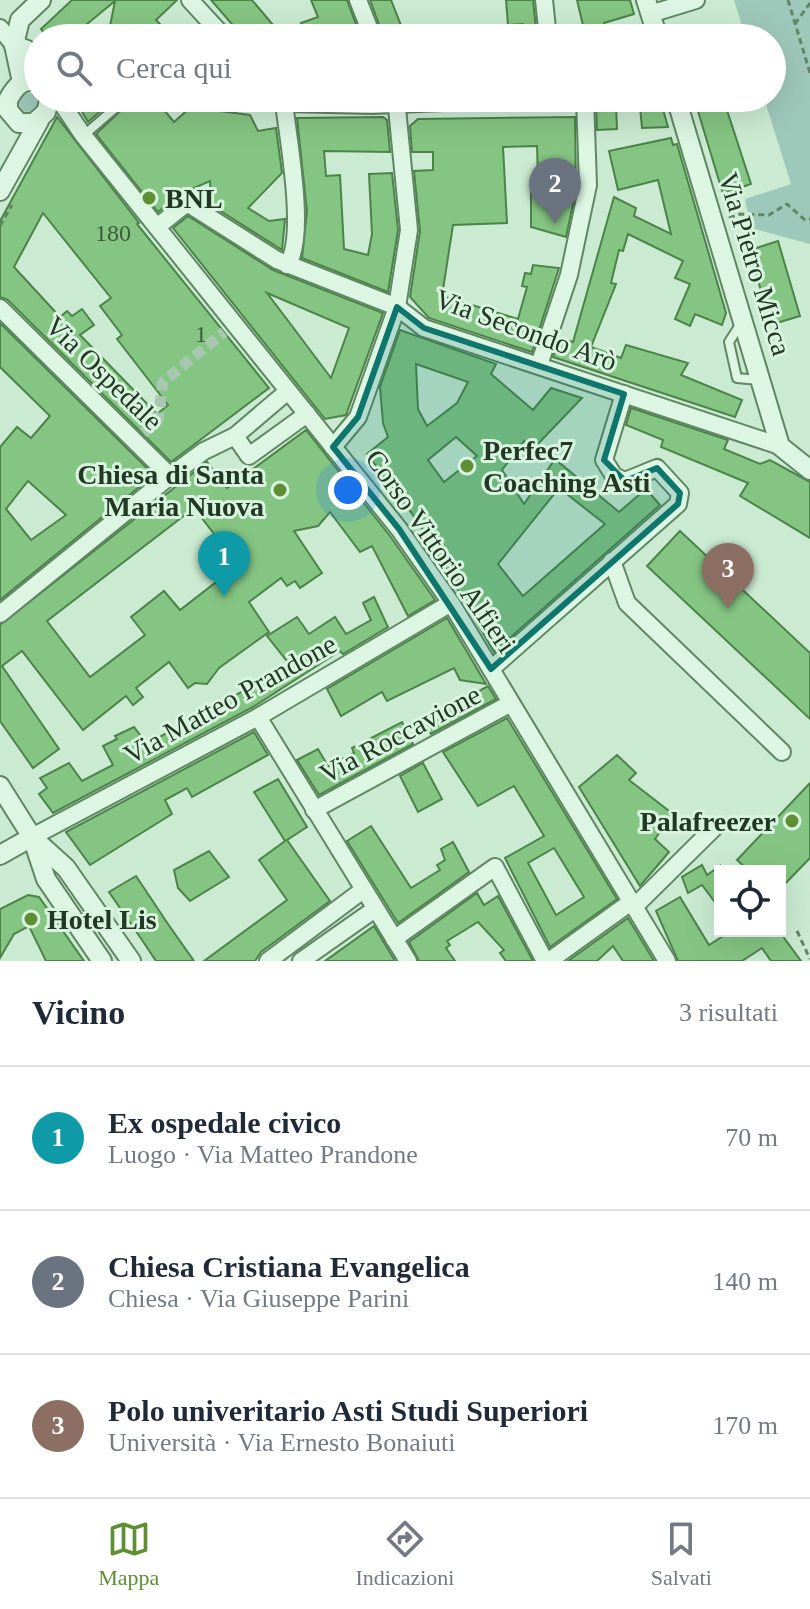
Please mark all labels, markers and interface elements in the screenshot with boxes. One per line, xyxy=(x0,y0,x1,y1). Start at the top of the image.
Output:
search box xyxy=(24,24,786,112)
icon: search xyxy=(52,46,96,90)
text: Cerca qui xyxy=(116,51,232,84)
pin: 2 xyxy=(529,158,581,224)
street label: Via Pietro Micca xyxy=(712,169,798,360)
place label: BNL xyxy=(165,183,223,214)
marker: BNL xyxy=(140,189,158,207)
house number: 180 xyxy=(95,220,131,246)
street label: Via Secondo Arò xyxy=(431,283,621,377)
street label: Via Ospedale xyxy=(39,310,169,436)
house number: 1 xyxy=(195,321,207,347)
place label: Perfec7 Coaching Asti xyxy=(483,435,650,498)
street label: Corso Vittorio Alfieri xyxy=(359,444,523,659)
marker: Perfec7 Coaching Asti xyxy=(458,457,476,475)
place label: Chiesa di Santa Maria Nuova xyxy=(77,459,264,522)
your location xyxy=(328,470,368,510)
marker: Chiesa di Santa Maria Nuova xyxy=(271,481,289,499)
pin: 1 xyxy=(198,531,250,597)
pin: 3 xyxy=(702,543,754,609)
street label: Via Matteo Prandone xyxy=(118,628,342,770)
street label: Via Roccavione xyxy=(314,679,486,789)
place label: Palafreezer xyxy=(640,806,776,837)
marker: Palafreezer xyxy=(783,812,801,830)
map controls xyxy=(714,865,786,937)
button: locate xyxy=(714,865,786,937)
place label: Hotel Lis xyxy=(47,904,157,935)
marker: Hotel Lis xyxy=(22,910,40,928)
text: Vicino xyxy=(32,994,125,1031)
text: 3 risultati xyxy=(679,998,778,1027)
text: Ex ospedale civico xyxy=(108,1106,341,1139)
text: 1 xyxy=(52,1123,65,1152)
text: 70 m xyxy=(725,1123,778,1152)
text: Luogo · Via Matteo Prandone xyxy=(108,1140,418,1169)
text: Chiesa Cristiana Evangelica xyxy=(108,1250,470,1283)
text: 2 xyxy=(52,1267,65,1296)
text: 140 m xyxy=(712,1267,778,1296)
text: Chiesa · Via Giuseppe Parini xyxy=(108,1284,409,1313)
text: Polo univeritario Asti Studi Superiori xyxy=(108,1394,588,1427)
text: 3 xyxy=(52,1411,65,1440)
text: 170 m xyxy=(712,1411,778,1440)
text: Università · Via Ernesto Bonaiuti xyxy=(108,1428,455,1457)
tab: Mappa xyxy=(98,1517,159,1591)
tab: Indicazioni xyxy=(355,1517,454,1591)
tab: Salvati xyxy=(651,1517,712,1591)

